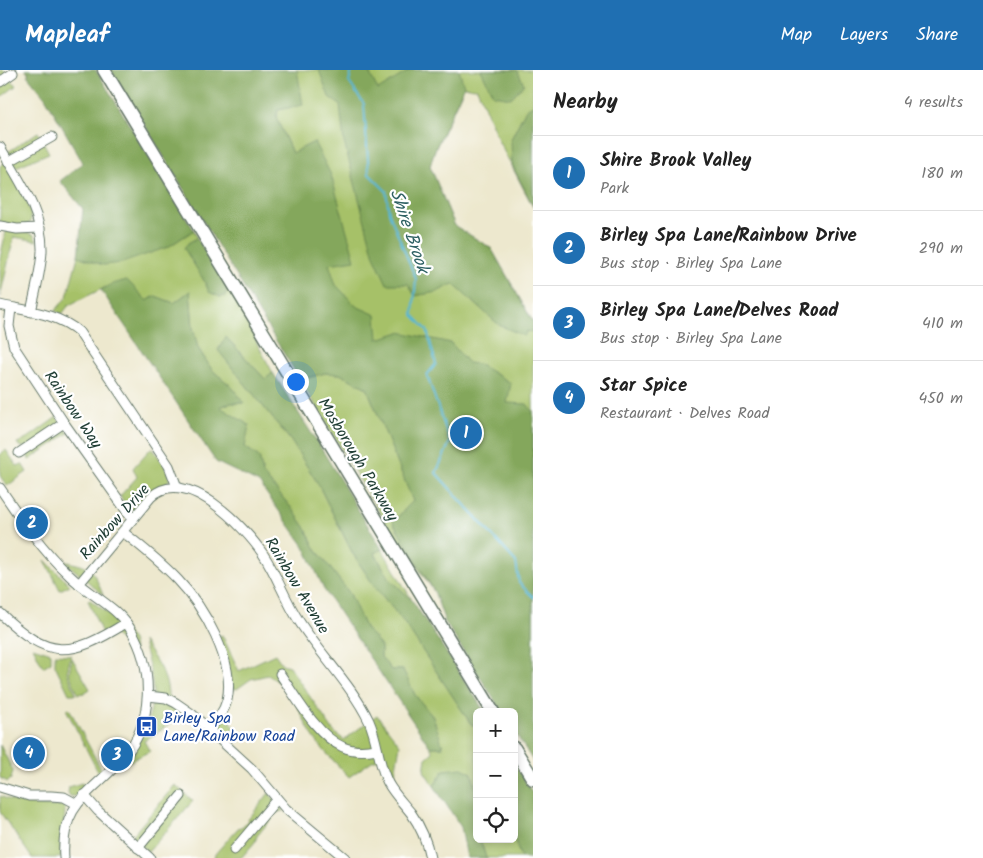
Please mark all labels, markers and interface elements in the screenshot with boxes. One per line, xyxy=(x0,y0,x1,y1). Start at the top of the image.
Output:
text: Mapleaf xyxy=(25,16,109,55)
text: Map xyxy=(781,21,812,50)
text: Layers xyxy=(840,21,888,50)
text: Share xyxy=(916,21,958,50)
text: Nearby xyxy=(553,86,618,119)
text: 4 results xyxy=(904,90,963,115)
text: Shire Brook Valley xyxy=(600,146,751,176)
text: 1 xyxy=(567,161,571,186)
text: 180 m xyxy=(921,161,963,186)
text: Park xyxy=(600,176,629,201)
water label: Shire Brook xyxy=(381,186,437,280)
text: Birley Spa Lane/Rainbow Drive xyxy=(600,221,857,251)
text: 2 xyxy=(564,236,574,261)
text: 290 m xyxy=(919,236,963,261)
text: Bus stop · Birley Spa Lane xyxy=(600,251,782,276)
text: Birley Spa Lane/Delves Road xyxy=(600,296,839,326)
text: 3 xyxy=(565,311,573,336)
text: 410 m xyxy=(922,311,963,336)
text: Bus stop · Birley Spa Lane xyxy=(600,326,782,351)
street label: Rainbow Way xyxy=(37,366,108,454)
your location xyxy=(283,369,309,395)
text: Star Spice xyxy=(600,371,687,401)
text: 4 xyxy=(565,386,573,411)
text: 450 m xyxy=(918,386,963,411)
street label: Mosborough Parkway xyxy=(311,393,405,527)
text: Restaurant · Delves Road xyxy=(600,401,770,426)
pin: 1 xyxy=(450,414,482,452)
street label: Rainbow Drive xyxy=(74,478,156,566)
pin: 2 xyxy=(16,504,48,542)
street label: Rainbow Avenue xyxy=(258,533,336,639)
place label: Birley Spa Lane/Rainbow Road xyxy=(163,706,296,749)
map controls xyxy=(473,708,518,843)
button: + xyxy=(473,708,518,753)
bus stop icon: Birley Spa Lane/Rainbow Road xyxy=(135,714,159,738)
pin: 4 xyxy=(13,734,45,772)
pin: 3 xyxy=(101,736,133,774)
button: − xyxy=(473,753,518,798)
button: locate xyxy=(473,798,518,843)

